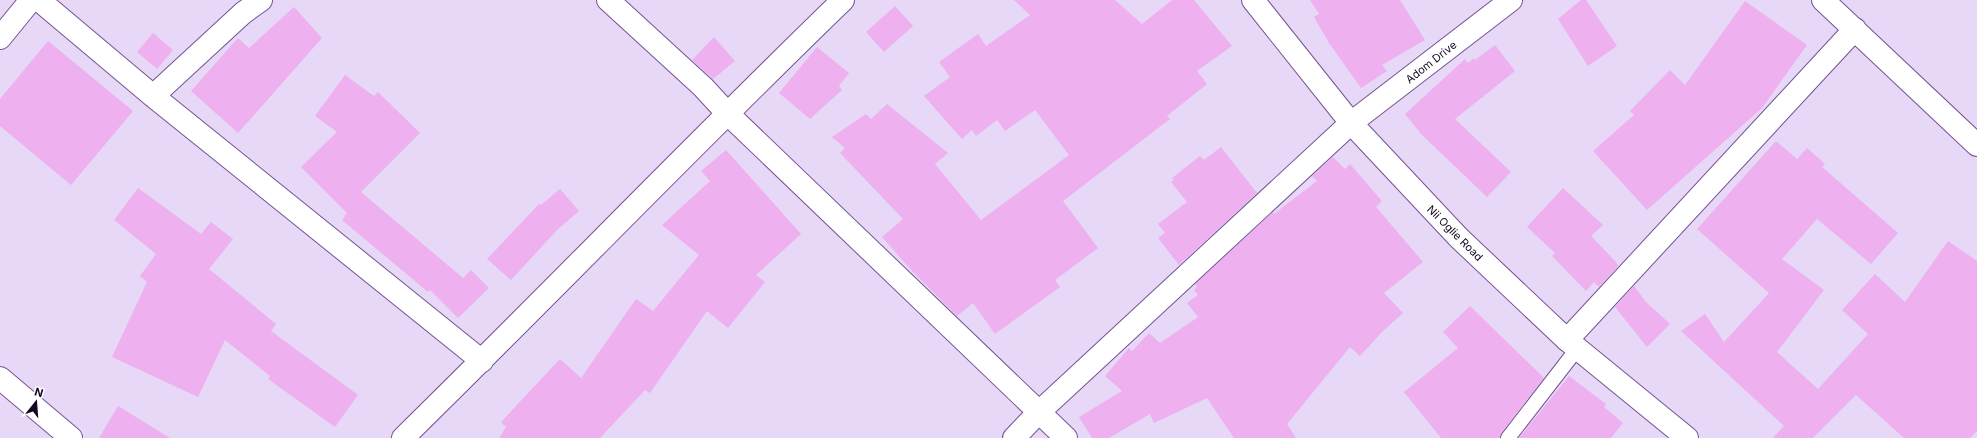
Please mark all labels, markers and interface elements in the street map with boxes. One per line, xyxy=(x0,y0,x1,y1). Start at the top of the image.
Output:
street label: Adom Drive xyxy=(1403,38,1459,86)
street label: Nii Oglie Road xyxy=(1424,202,1486,264)
north arrow xyxy=(16,382,56,422)
text: N xyxy=(33,385,45,400)

